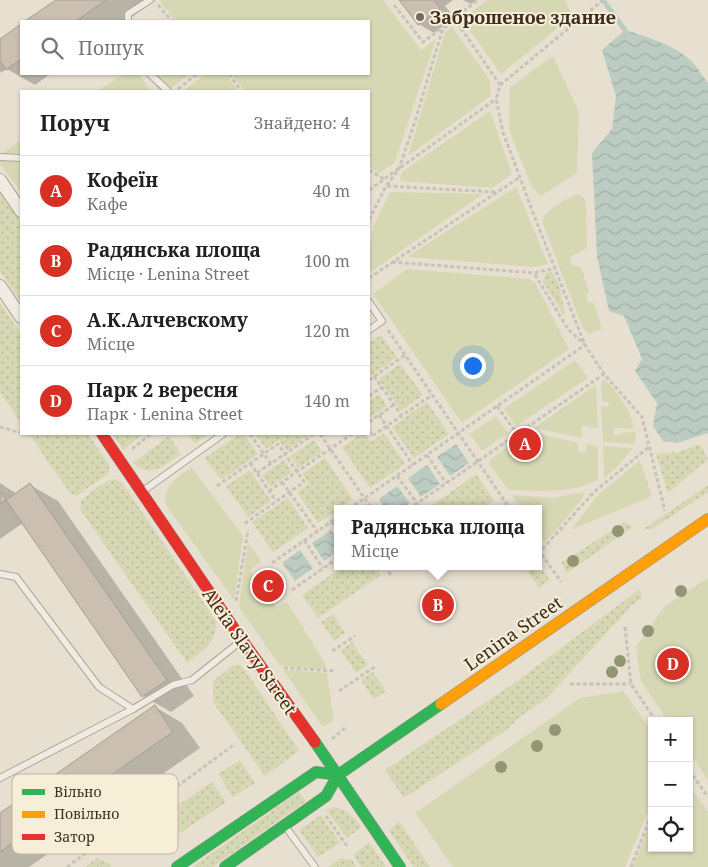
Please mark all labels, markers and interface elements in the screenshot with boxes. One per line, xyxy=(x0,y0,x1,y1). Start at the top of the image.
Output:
place label: Заброшеное здание xyxy=(430,5,616,29)
marker: Заброшеное здание xyxy=(414,11,426,23)
search box xyxy=(20,20,370,75)
icon: search xyxy=(38,34,66,62)
text: Пошук xyxy=(78,35,144,61)
text: Поруч xyxy=(40,109,110,137)
text: Знайдено: 4 xyxy=(254,112,350,134)
text: Кофеїн xyxy=(87,167,158,193)
text: A xyxy=(50,180,62,202)
text: 40 m xyxy=(313,180,350,202)
text: Кафе xyxy=(87,193,128,215)
text: Радянська площа xyxy=(87,237,261,263)
text: B xyxy=(51,250,61,272)
text: 100 m xyxy=(304,250,350,272)
text: Місце · Lenina Street xyxy=(87,263,249,285)
text: А.К.Алчевскому xyxy=(87,307,248,333)
text: C xyxy=(51,320,61,342)
text: 120 m xyxy=(304,320,350,342)
text: Місце xyxy=(87,333,135,355)
your location xyxy=(460,353,486,379)
text: Парк 2 вересня xyxy=(87,377,238,403)
text: D xyxy=(50,390,62,412)
text: 140 m xyxy=(304,390,350,412)
text: Парк · Lenina Street xyxy=(87,403,243,425)
pin: A xyxy=(509,425,541,463)
popup xyxy=(334,505,542,570)
text: Радянська площа xyxy=(351,514,525,540)
text: Місце xyxy=(351,540,399,562)
pin: C xyxy=(252,567,284,605)
street label: Aleia Slavy Street xyxy=(197,583,303,719)
pin: B xyxy=(422,586,454,624)
street label: Lenina Street xyxy=(459,590,567,676)
pin: D xyxy=(657,645,689,683)
map controls xyxy=(648,717,693,852)
button: + xyxy=(648,717,693,762)
button: − xyxy=(648,762,693,807)
legend xyxy=(12,774,178,854)
text: Вільно xyxy=(54,782,102,801)
text: Повільно xyxy=(54,804,119,823)
button: locate xyxy=(648,807,693,852)
text: Затор xyxy=(54,827,95,846)

